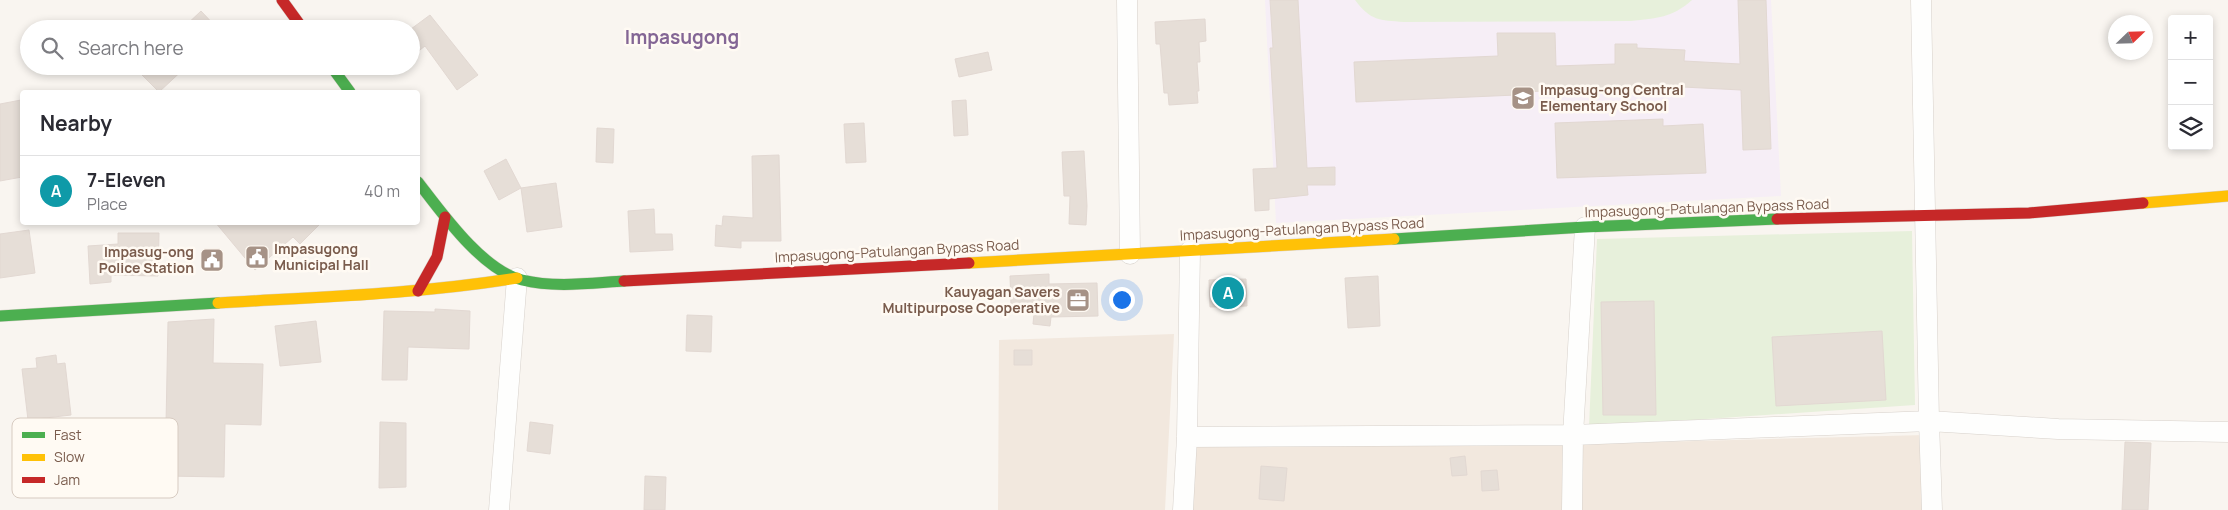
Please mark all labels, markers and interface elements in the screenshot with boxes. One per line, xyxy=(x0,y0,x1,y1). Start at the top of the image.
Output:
north arrow xyxy=(2108,15,2153,60)
map controls xyxy=(2168,15,2213,150)
button: + xyxy=(2168,15,2213,60)
search box xyxy=(20,20,420,75)
district label: Impasugong xyxy=(625,24,739,50)
icon: search xyxy=(38,34,66,62)
text: Search here xyxy=(78,35,184,61)
button: − xyxy=(2168,60,2213,105)
place label: Impasug-ong Central Elementary School xyxy=(1540,80,1684,115)
school or university icon: Impasug-ong Central Elementary School xyxy=(1510,85,1536,111)
button: layers xyxy=(2168,105,2213,150)
text: Nearby xyxy=(40,109,112,137)
text: 7-Eleven xyxy=(87,167,166,193)
text: A xyxy=(51,180,61,202)
text: 40 m xyxy=(364,180,400,202)
text: Place xyxy=(87,193,127,215)
street label: Impasugong-Patulangan Bypass Road xyxy=(1584,194,1830,221)
street label: Impasugong-Patulangan Bypass Road xyxy=(1179,213,1425,244)
street label: Impasugong-Patulangan Bypass Road xyxy=(774,235,1020,266)
place label: Impasugong Municipal Hall xyxy=(274,239,369,274)
place label: Impasug-ong Police Station xyxy=(99,242,194,277)
public building icon: Impasugong Municipal Hall xyxy=(244,244,270,270)
public building icon: Impasug-ong Police Station xyxy=(199,247,225,273)
pin: A xyxy=(1212,274,1244,312)
place label: Kauyagan Savers Multipurpose Cooperative xyxy=(882,282,1060,317)
office icon: Kauyagan Savers Multipurpose Cooperative xyxy=(1065,287,1091,313)
your location xyxy=(1109,287,1135,313)
legend xyxy=(12,418,178,498)
text: Fast xyxy=(54,425,82,444)
text: Slow xyxy=(54,447,85,466)
text: Jam xyxy=(54,470,80,489)

